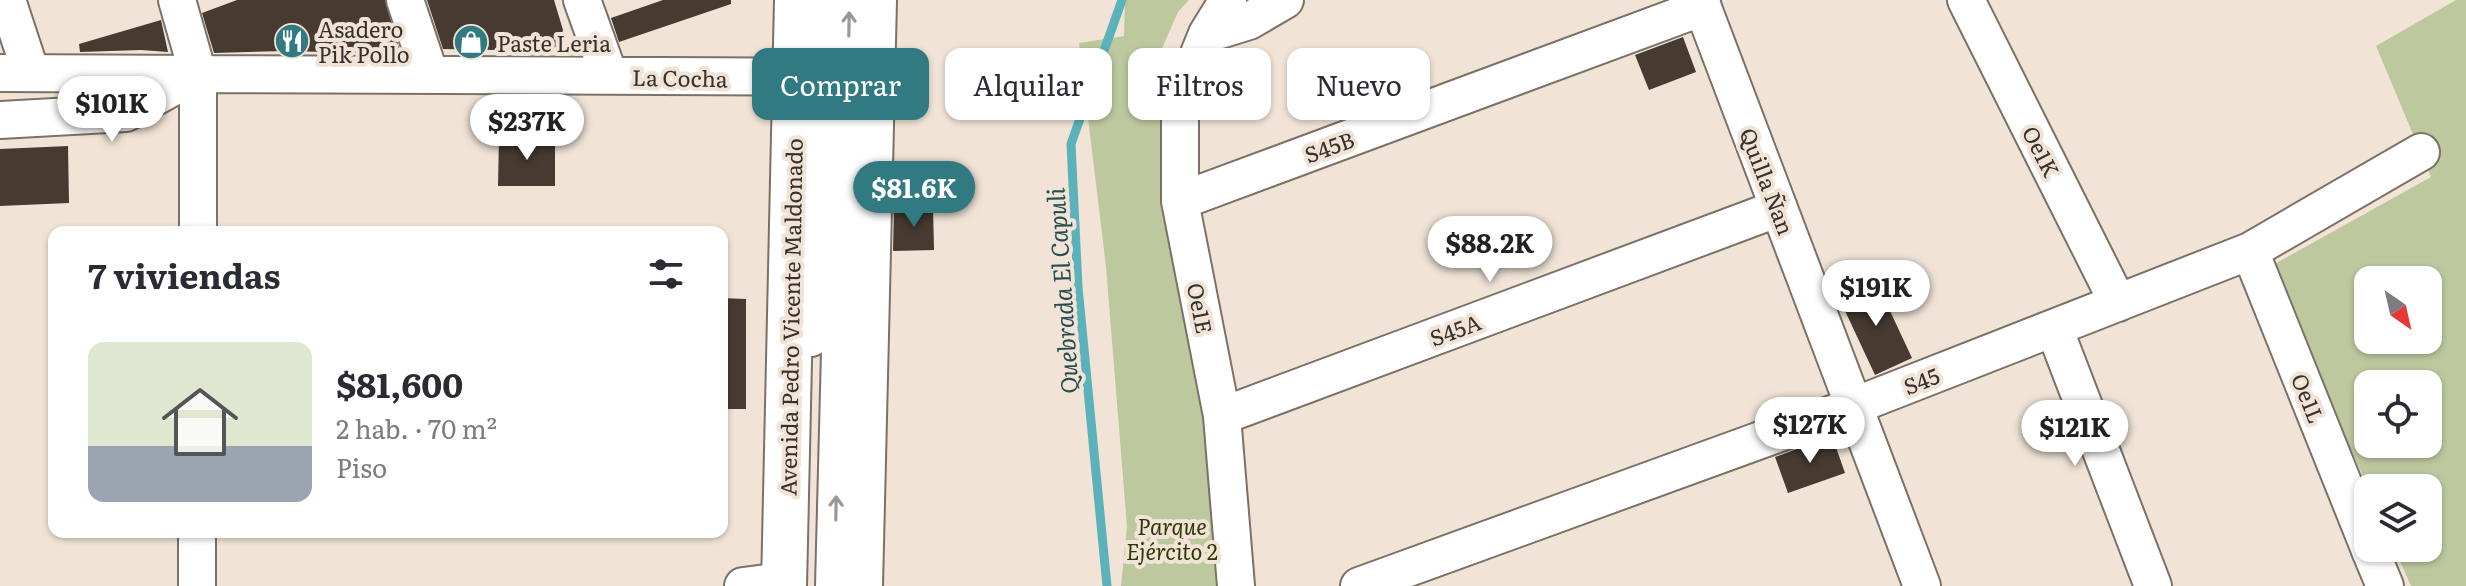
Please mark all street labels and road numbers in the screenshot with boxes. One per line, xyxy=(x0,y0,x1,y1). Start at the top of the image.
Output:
street label: La Cocha xyxy=(632,60,728,94)
street label: Oe1K xyxy=(2015,120,2069,183)
street label: S45B xyxy=(1299,122,1359,170)
street label: Quilla Ñan xyxy=(1732,123,1804,239)
street label: Avenida Pedro Vicente Maldonado xyxy=(770,138,810,496)
street label: Oe1E xyxy=(1180,280,1222,336)
street label: S45A xyxy=(1425,304,1485,354)
street label: S45 xyxy=(1898,358,1944,402)
street label: Oe1L xyxy=(2284,368,2334,428)

